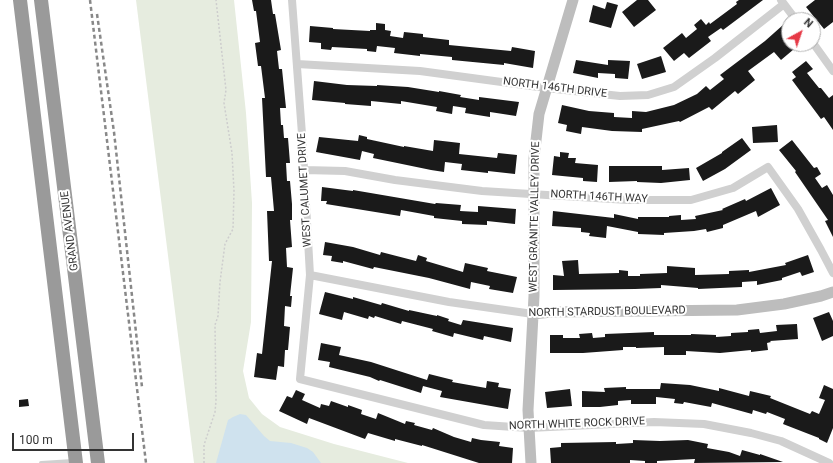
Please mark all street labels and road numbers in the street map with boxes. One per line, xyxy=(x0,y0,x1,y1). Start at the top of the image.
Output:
street label: NORTH 146TH DRIVE xyxy=(502,75,608,101)
street label: WEST CALUMET DRIVE xyxy=(295,133,315,247)
street label: WEST GRANITE VALLEY DRIVE xyxy=(527,141,543,293)
street label: NORTH 146TH WAY xyxy=(550,188,648,206)
street label: GRAND AVENUE xyxy=(59,190,81,272)
street label: NORTH STARDUST BOULEVARD xyxy=(528,304,686,320)
street label: NORTH WHITE ROCK DRIVE xyxy=(509,415,645,433)

